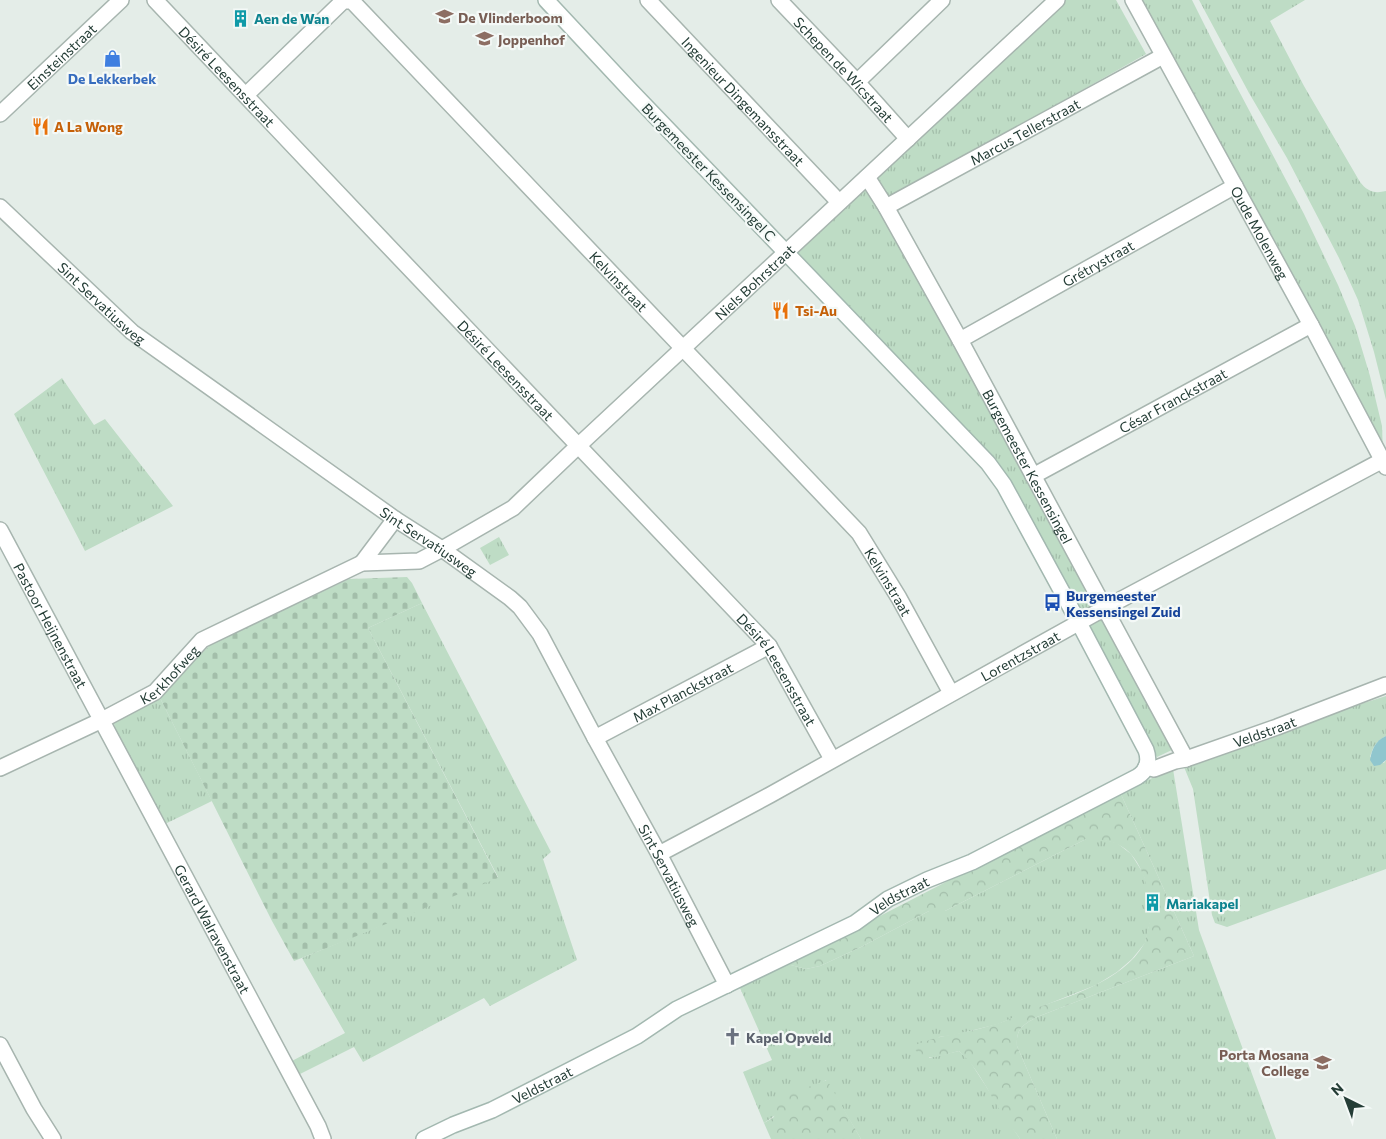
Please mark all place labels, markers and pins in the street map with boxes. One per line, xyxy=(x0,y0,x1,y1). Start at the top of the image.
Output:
school or university icon: De Vlinderboom xyxy=(434,7,454,27)
building icon: Aen de Wan xyxy=(230,8,250,28)
place label: De Vlinderboom xyxy=(458,9,563,26)
place label: Aen de Wan xyxy=(254,10,329,27)
school or university icon: Joppenhof xyxy=(474,29,494,49)
place label: Joppenhof xyxy=(498,31,565,48)
shop icon: De Lekkerbek xyxy=(102,48,122,68)
place label: De Lekkerbek xyxy=(68,70,156,87)
restaurant icon: A La Wong xyxy=(30,116,50,136)
place label: A La Wong xyxy=(54,118,123,135)
restaurant icon: Tsi-Au xyxy=(771,300,791,320)
place label: Tsi-Au xyxy=(795,302,837,319)
place label: Burgemeester Kessensingel Zuid xyxy=(1066,587,1181,620)
bus stop icon: Burgemeester Kessensingel Zuid xyxy=(1042,593,1062,613)
building icon: Mariakapel xyxy=(1142,893,1162,913)
place label: Mariakapel xyxy=(1166,895,1239,912)
church icon: Kapel Opveld xyxy=(722,1027,742,1047)
place label: Kapel Opveld xyxy=(746,1029,831,1046)
place label: Porta Mosana College xyxy=(1219,1046,1309,1079)
school or university icon: Porta Mosana College xyxy=(1313,1052,1333,1072)

